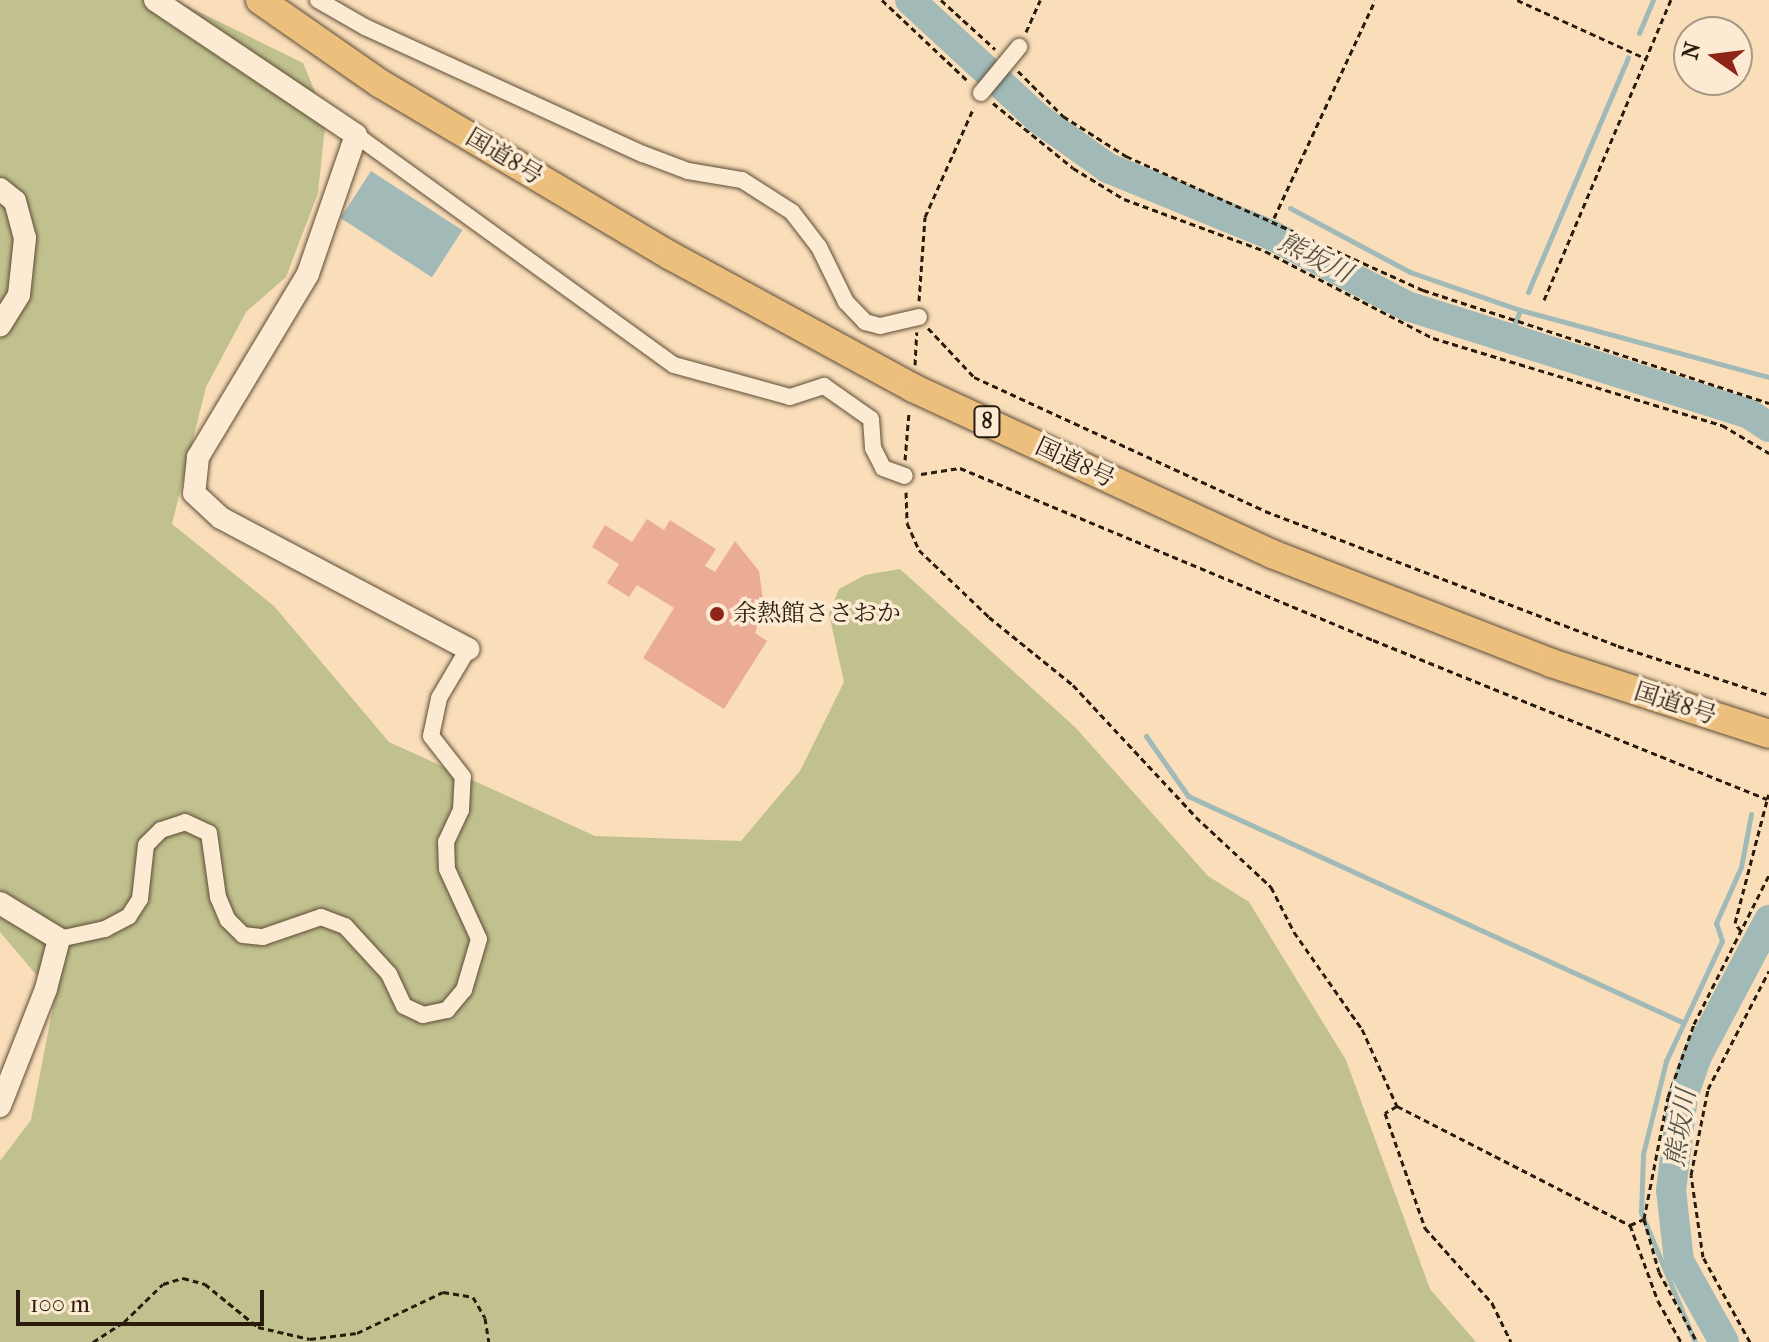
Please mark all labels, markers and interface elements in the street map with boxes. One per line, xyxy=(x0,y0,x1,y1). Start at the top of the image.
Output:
north arrow xyxy=(1673,16,1753,96)
text: N xyxy=(1677,39,1706,62)
street label: 国道8号 xyxy=(461,123,547,191)
water label: 熊坂川 xyxy=(1273,226,1357,290)
road number: 8 xyxy=(973,404,1001,440)
street label: 国道8号 xyxy=(1031,432,1119,494)
place label: 余熱館ささおか xyxy=(733,600,901,628)
marker: 余熱館ささおか xyxy=(708,605,726,623)
street label: 国道8号 xyxy=(1631,677,1719,731)
water label: 熊坂川 xyxy=(1659,1087,1703,1169)
scale bar xyxy=(20,1274,268,1324)
text: 100 m xyxy=(30,1290,90,1318)

